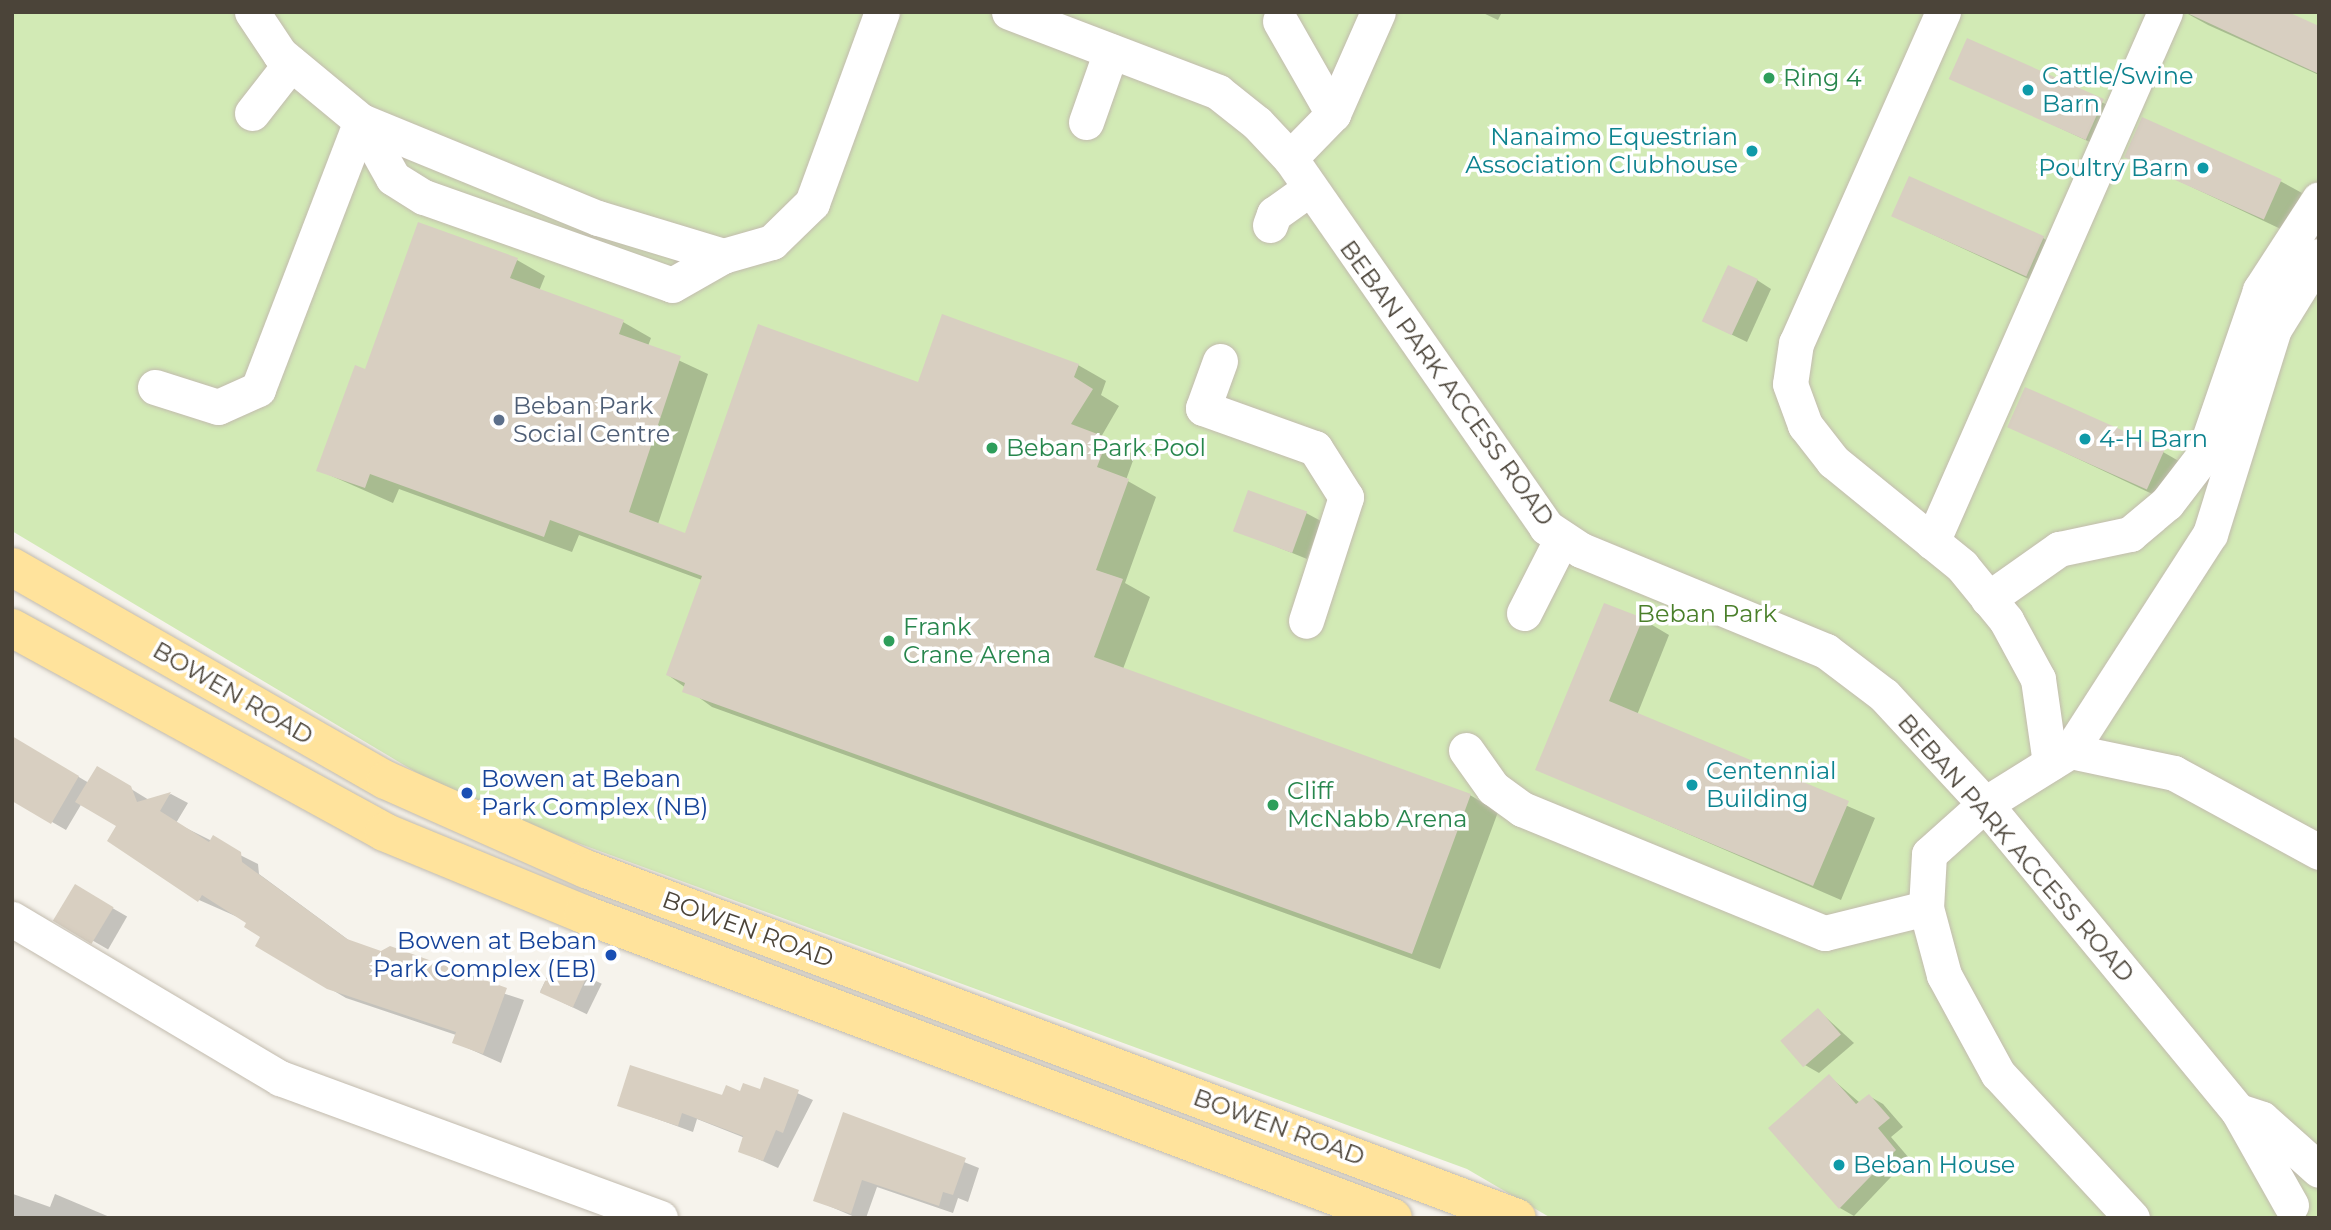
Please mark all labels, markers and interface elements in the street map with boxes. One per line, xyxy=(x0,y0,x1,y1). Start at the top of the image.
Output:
place label: Cattle/Swine Barn xyxy=(2042,62,2193,118)
place label: Ring 4 xyxy=(1783,64,1862,92)
marker: Ring 4 xyxy=(1761,70,1777,86)
marker: Cattle/Swine Barn xyxy=(2020,82,2036,98)
place label: Nanaimo Equestrian Association Clubhouse xyxy=(1465,123,1738,179)
marker: Nanaimo Equestrian Association Clubhouse xyxy=(1744,143,1760,159)
place label: Poultry Barn xyxy=(2038,154,2189,182)
marker: Poultry Barn xyxy=(2195,160,2211,176)
street label: BEBAN PARK ACCESS ROAD xyxy=(1334,235,1560,531)
place label: Beban Park Social Centre xyxy=(513,392,670,448)
marker: Beban Park Social Centre xyxy=(491,412,507,428)
place label: 4-H Barn xyxy=(2099,425,2208,453)
marker: 4-H Barn xyxy=(2077,431,2093,447)
place label: Beban Park Pool xyxy=(1006,434,1206,462)
marker: Beban Park Pool xyxy=(984,440,1000,456)
park label: Beban Park xyxy=(1637,600,1777,628)
place label: Frank Crane Arena xyxy=(903,613,1051,669)
marker: Frank Crane Arena xyxy=(881,633,897,649)
street label: BOWEN ROAD xyxy=(148,635,318,751)
street label: BEBAN PARK ACCESS ROAD xyxy=(1892,708,2140,988)
place label: Centennial Building xyxy=(1706,757,1836,813)
place label: Bowen at Beban Park Complex (NB) xyxy=(481,765,708,821)
place label: Cliff McNabb Arena xyxy=(1287,777,1467,833)
marker: Centennial Building xyxy=(1684,777,1700,793)
marker: Bowen at Beban Park Complex (NB) xyxy=(459,785,475,801)
marker: Cliff McNabb Arena xyxy=(1265,797,1281,813)
street label: BOWEN ROAD xyxy=(658,885,838,973)
place label: Bowen at Beban Park Complex (EB) xyxy=(373,927,597,983)
marker: Bowen at Beban Park Complex (EB) xyxy=(603,947,619,963)
street label: BOWEN ROAD xyxy=(1189,1083,1369,1171)
place label: Beban House xyxy=(1853,1151,2015,1179)
marker: Beban House xyxy=(1831,1157,1847,1173)

